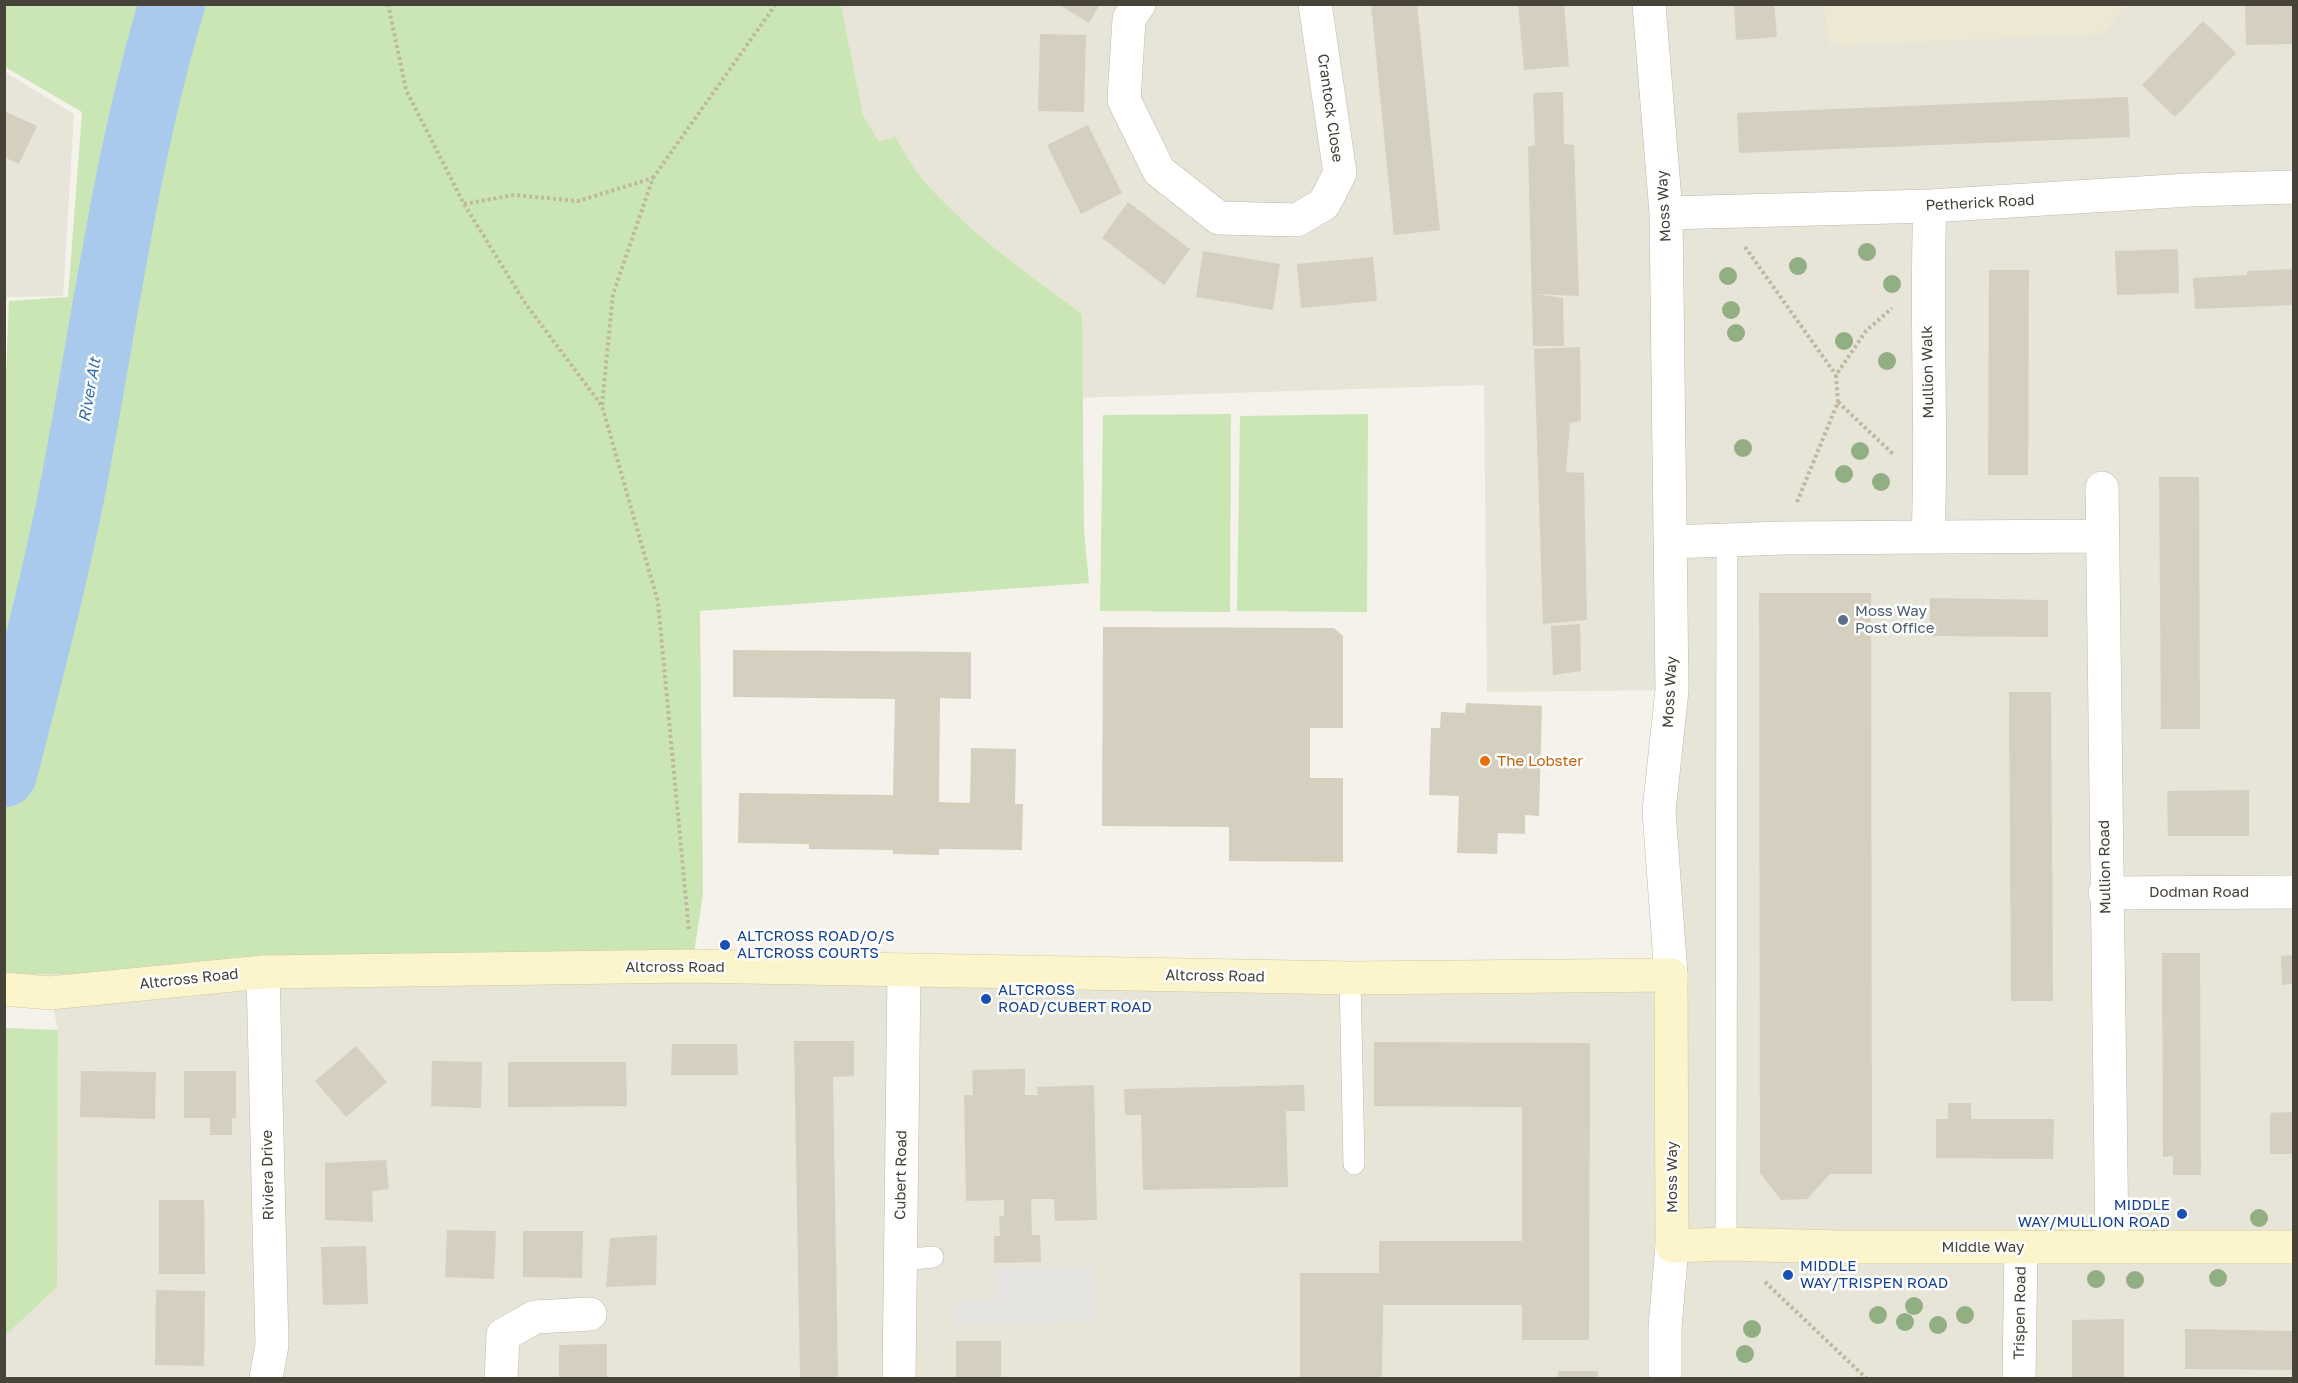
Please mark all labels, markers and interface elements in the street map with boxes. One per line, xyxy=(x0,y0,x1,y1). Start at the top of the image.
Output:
street label: Crantock Close xyxy=(1313,53,1347,163)
street label: Moss Way xyxy=(1653,170,1675,242)
street label: Petherick Road xyxy=(1925,191,2035,215)
street label: Mullion Walk xyxy=(1918,325,1938,419)
water label: River Alt xyxy=(75,356,105,424)
place label: Moss Way Post Office xyxy=(1855,602,1934,637)
marker: Moss Way Post Office xyxy=(1836,613,1850,627)
street label: Moss Way xyxy=(1659,656,1681,728)
place label: The Lobster xyxy=(1497,752,1583,770)
marker: The Lobster xyxy=(1478,754,1492,768)
street label: Mullion Road xyxy=(2095,820,2115,914)
street label: Dodman Road xyxy=(2149,883,2249,901)
place label: ALTCROSS ROAD/O/S ALTCROSS COURTS xyxy=(737,927,894,962)
marker: ALTCROSS ROAD/O/S ALTCROSS COURTS xyxy=(718,938,732,952)
street label: Altcross Road xyxy=(625,958,725,976)
street label: Altcross Road xyxy=(139,965,239,993)
street label: Altcross Road xyxy=(1165,966,1265,986)
place label: ALTCROSS ROAD/CUBERT ROAD xyxy=(998,981,1152,1016)
marker: ALTCROSS ROAD/CUBERT ROAD xyxy=(979,992,993,1006)
street label: Riviera Drive xyxy=(258,1130,278,1220)
street label: Cubert Road xyxy=(891,1130,911,1220)
street label: Moss Way xyxy=(1663,1141,1681,1213)
place label: MIDDLE WAY/MULLION ROAD xyxy=(2018,1196,2170,1231)
marker: MIDDLE WAY/MULLION ROAD xyxy=(2175,1207,2189,1221)
street label: Middle Way xyxy=(1942,1238,2024,1256)
place label: MIDDLE WAY/TRISPEN ROAD xyxy=(1800,1257,1948,1292)
street label: Trispen Road xyxy=(2010,1266,2030,1360)
marker: MIDDLE WAY/TRISPEN ROAD xyxy=(1781,1268,1795,1282)

